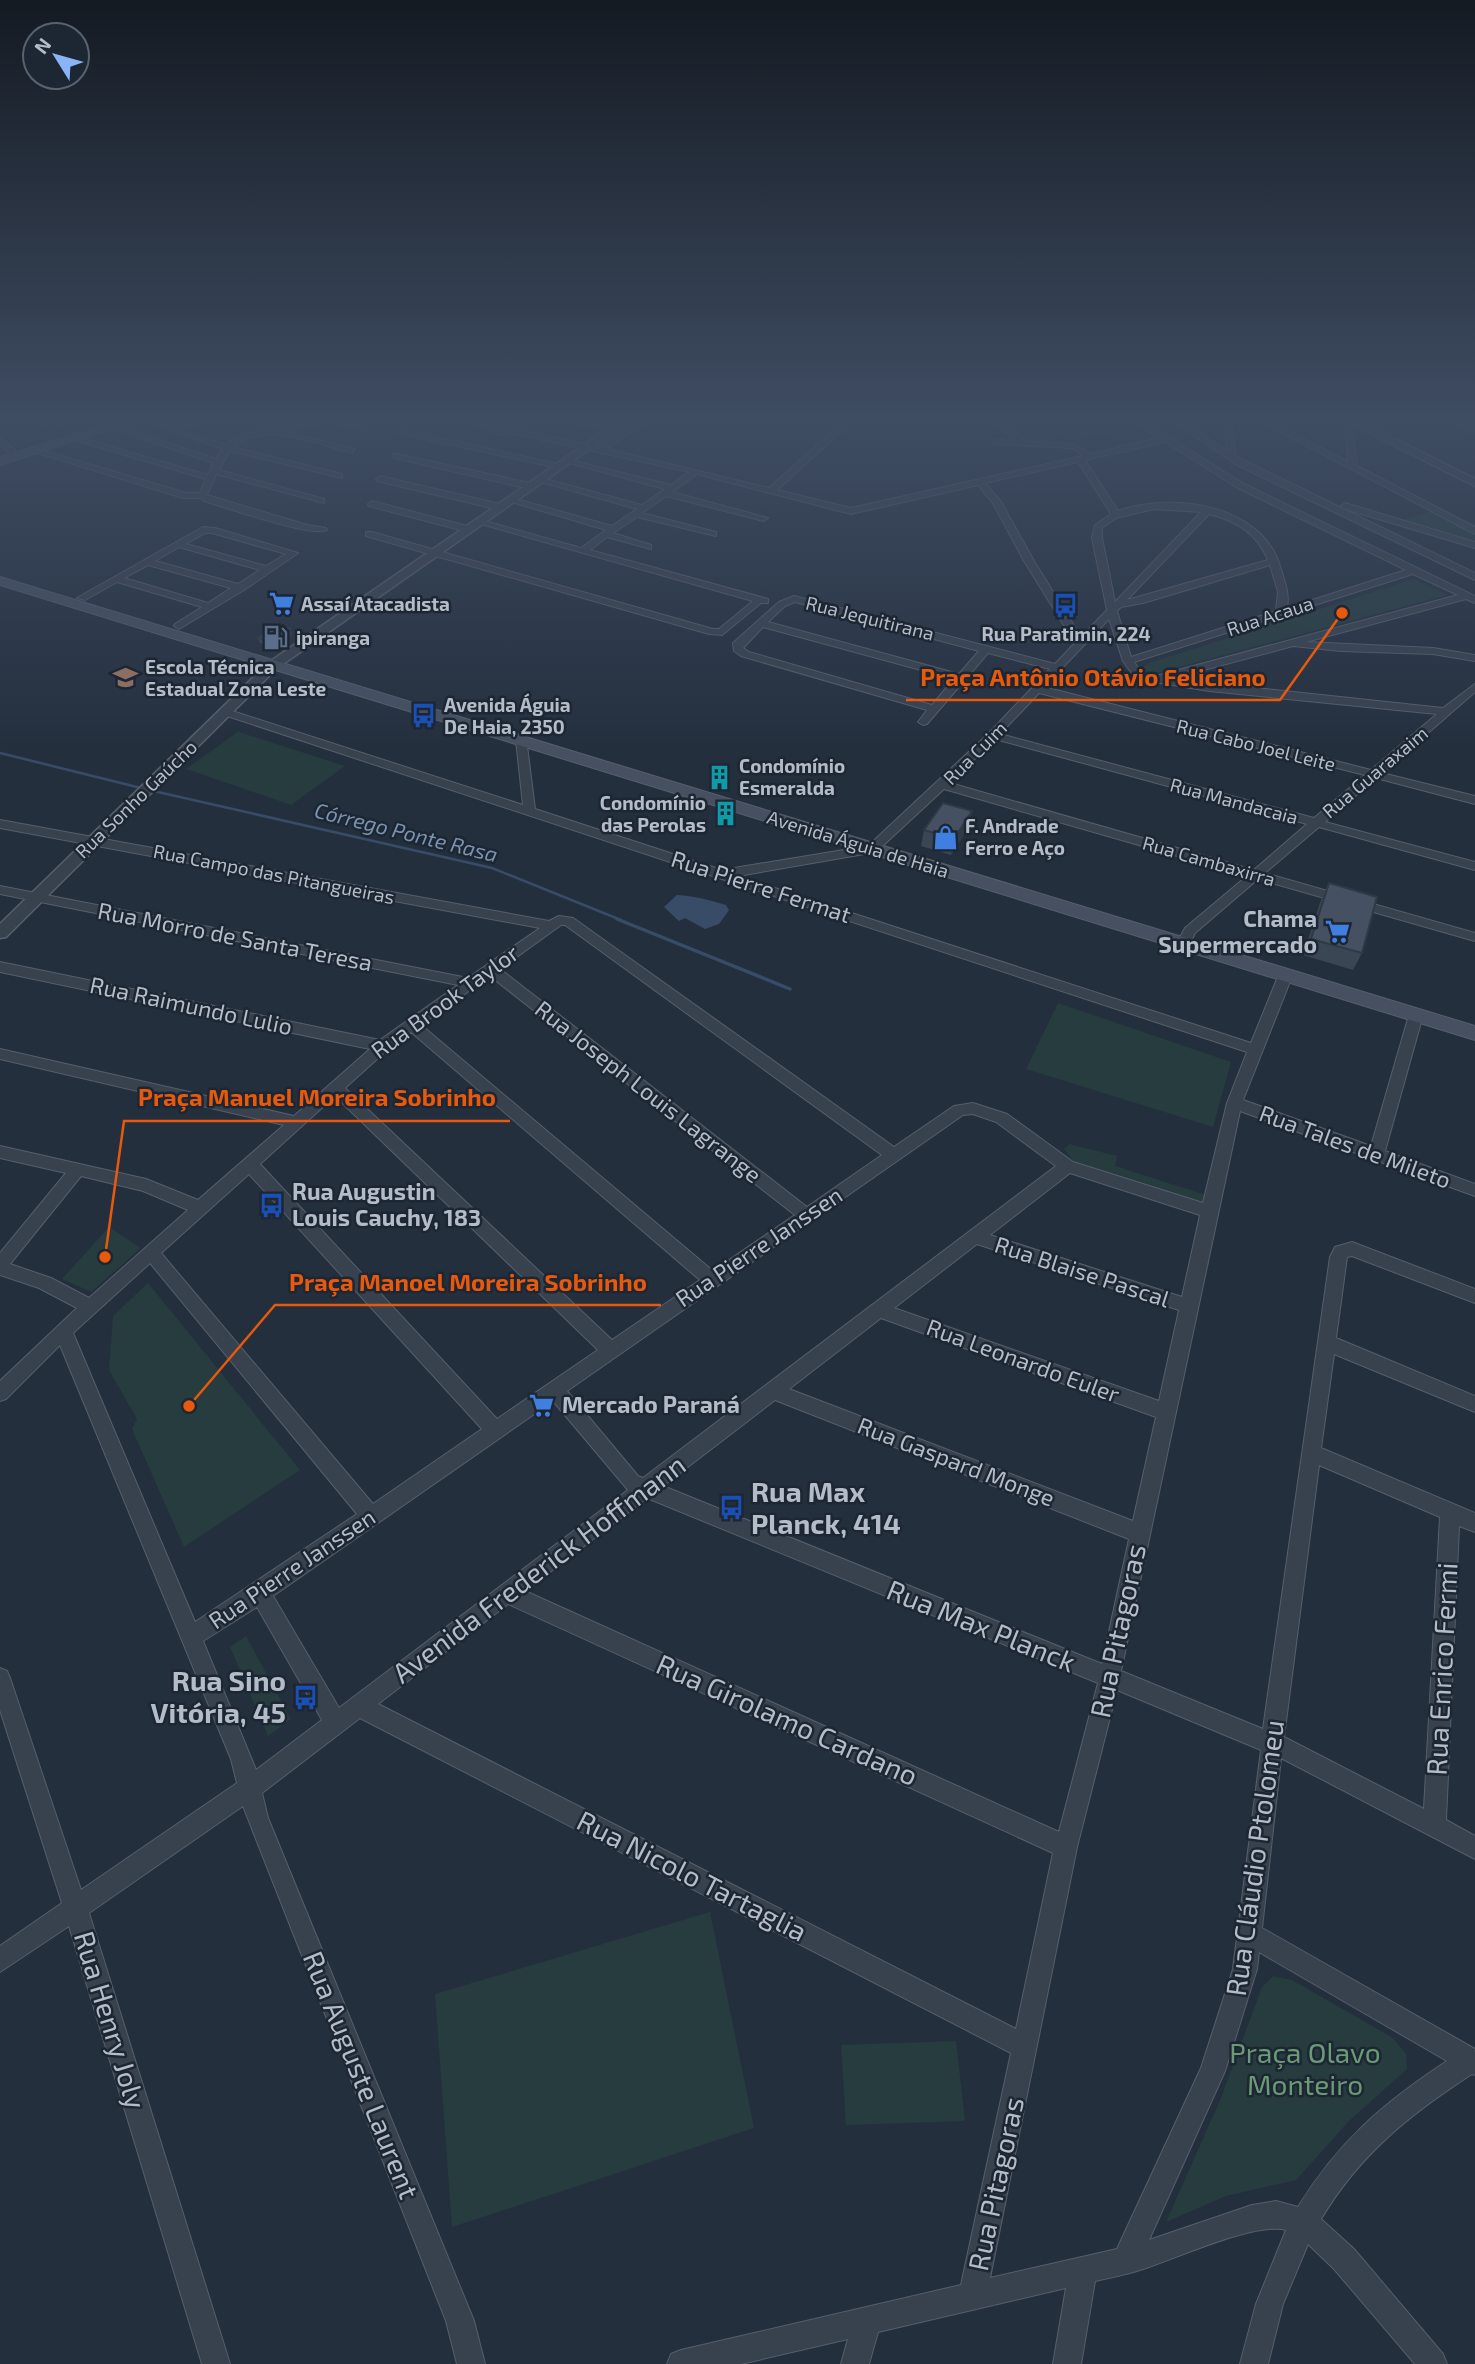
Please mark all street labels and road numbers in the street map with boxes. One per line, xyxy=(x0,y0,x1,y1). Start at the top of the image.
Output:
street label: Rua Jequitirana xyxy=(804,590,937,645)
street label: Rua Acaua xyxy=(1224,591,1316,640)
street label: Rua Cabo Joel Leite xyxy=(1174,714,1338,775)
street label: Rua Cuim xyxy=(938,716,1011,789)
street label: Rua Guaraxaim xyxy=(1317,721,1432,822)
street label: Rua Sonho Gaúcho xyxy=(70,735,201,863)
street label: Rua Mandacaia xyxy=(1168,772,1301,829)
street label: Avenida Águia de Haia xyxy=(765,805,952,882)
street label: Rua Cambaxirra xyxy=(1140,831,1278,890)
street label: Rua Campo das Pitangueiras xyxy=(152,839,397,908)
street label: Rua Pierre Fermat xyxy=(668,844,855,928)
street label: Rua Morro de Santa Teresa xyxy=(96,896,375,976)
street label: Rua Brook Taylor xyxy=(365,938,524,1064)
street label: Rua Raimundo Lulio xyxy=(87,970,295,1040)
street label: Rua Joseph Louis Lagrange xyxy=(530,994,767,1188)
street label: Rua Tales de Mileto xyxy=(1256,1098,1455,1194)
street label: Rua Pierre Janssen xyxy=(670,1180,847,1312)
street label: Rua Blaise Pascal xyxy=(991,1230,1173,1313)
street label: Rua Leonardo Euler xyxy=(923,1312,1124,1408)
street label: Rua Gaspard Monge xyxy=(854,1411,1059,1512)
street label: Avenida Frederick Hoffmann xyxy=(385,1447,692,1690)
street label: Rua Pierre Janssen xyxy=(203,1502,380,1634)
street label: Rua Pitagoras xyxy=(1082,1541,1152,1721)
street label: Rua Enrico Fermi xyxy=(1418,1562,1464,1776)
street label: Rua Max Planck xyxy=(882,1572,1081,1678)
street label: Rua Girolamo Cardano xyxy=(651,1646,923,1792)
street label: Rua Cláudio Ptolomeu xyxy=(1218,1718,1290,1998)
street label: Rua Nicolo Tartaglia xyxy=(572,1802,813,1948)
street label: Rua Henry Joly xyxy=(68,1927,154,2113)
street label: Rua Auguste Laurent xyxy=(297,1946,427,2203)
street label: Rua Pitagoras xyxy=(960,2094,1030,2274)

